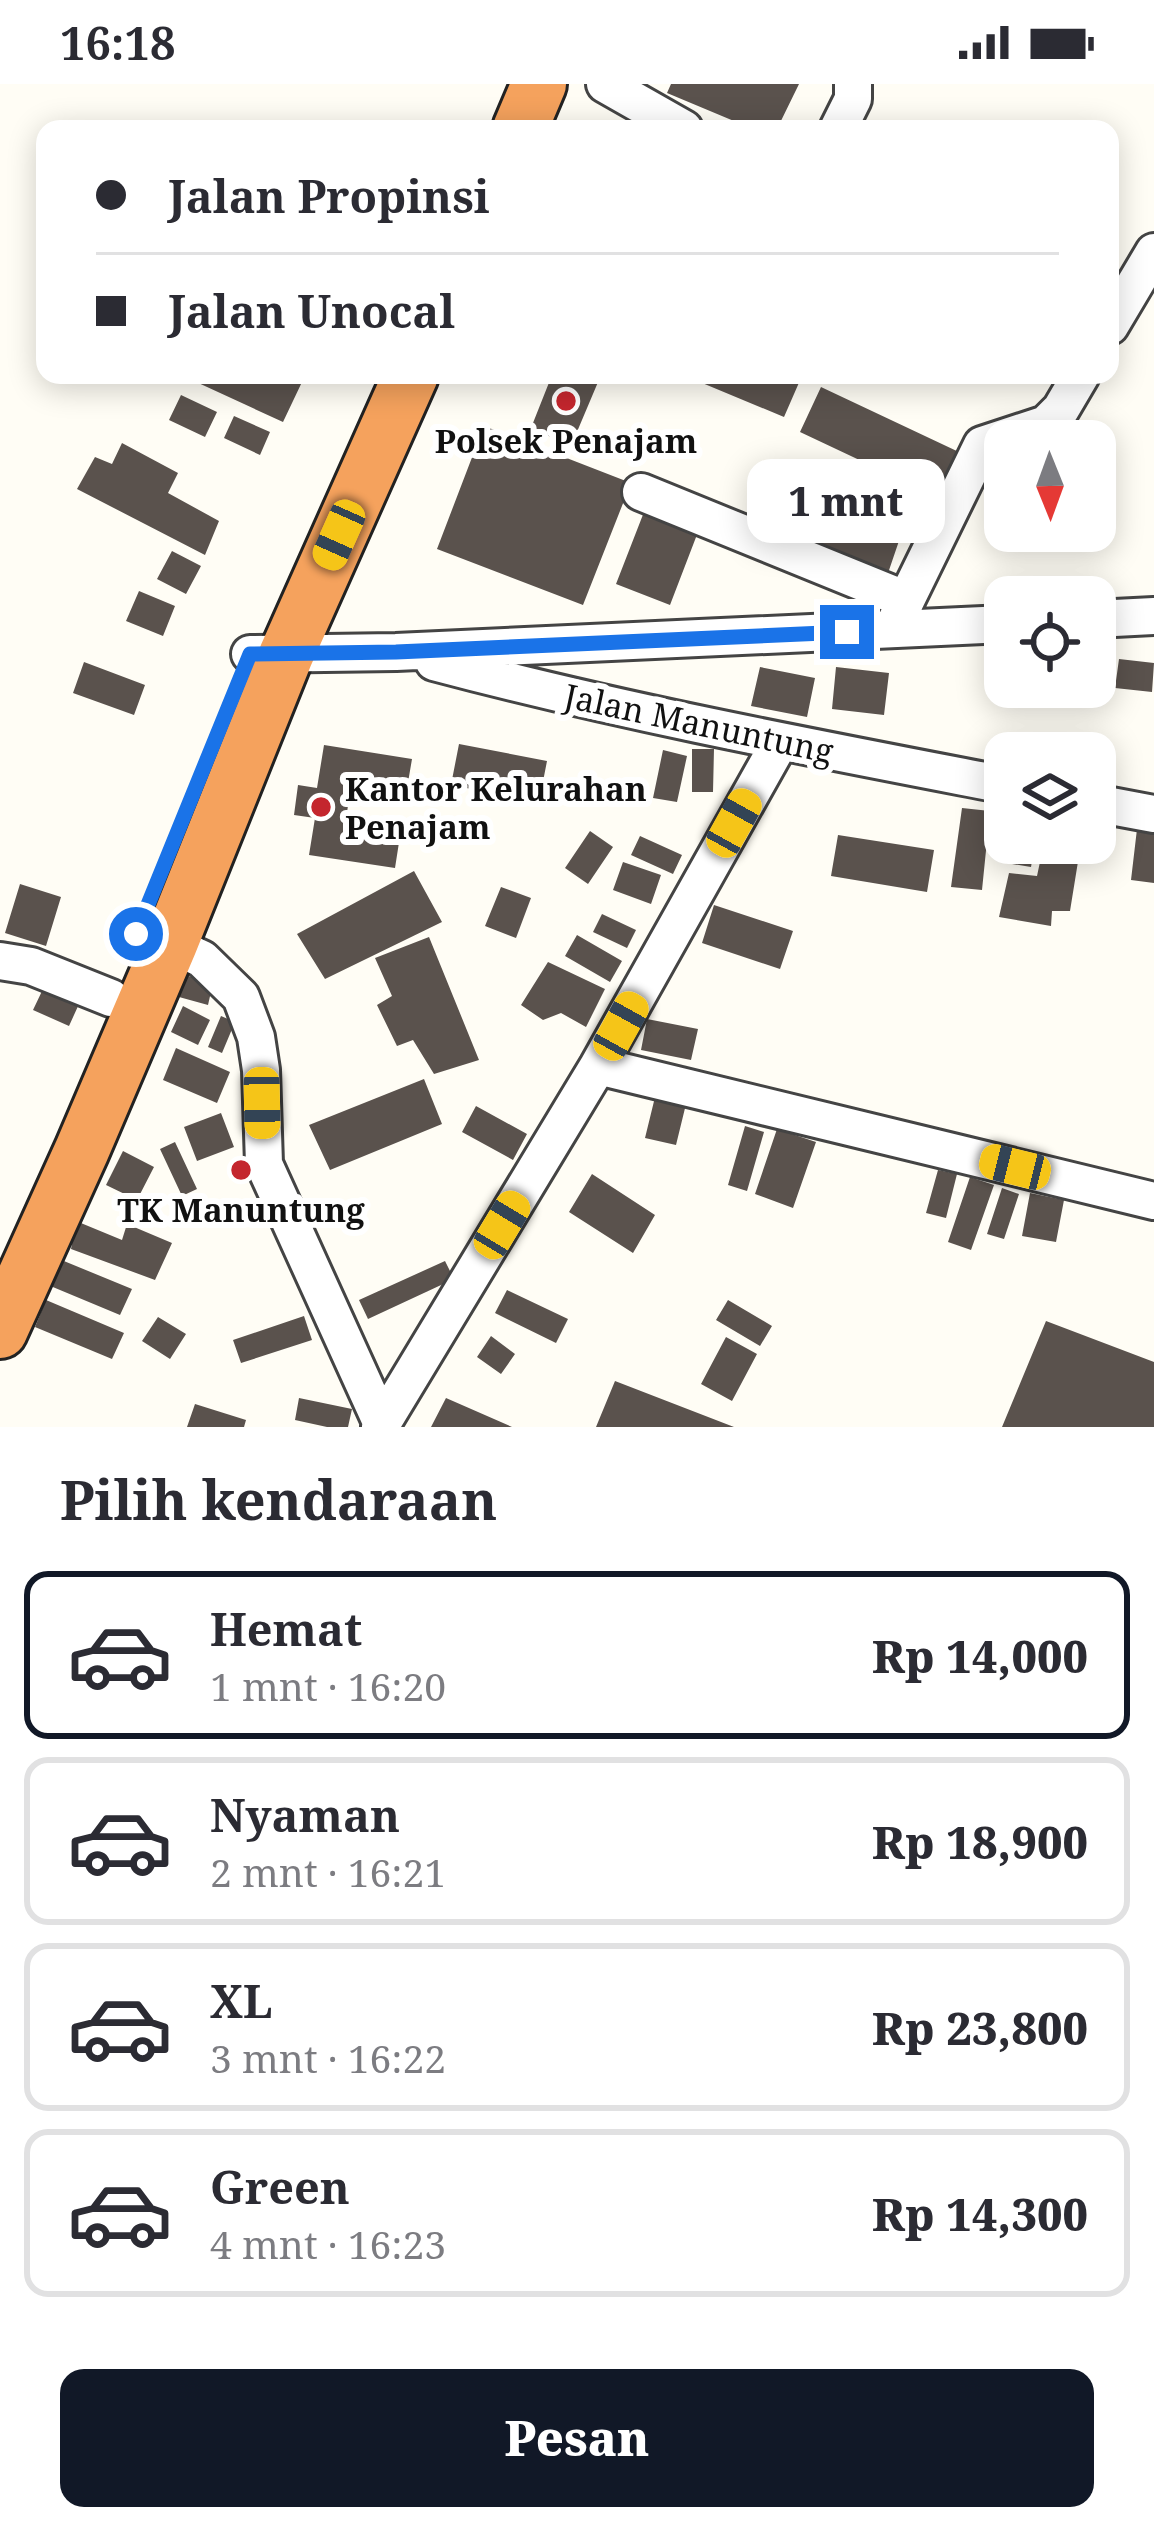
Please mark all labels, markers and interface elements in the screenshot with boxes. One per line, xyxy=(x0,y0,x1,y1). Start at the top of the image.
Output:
text: 16:18 xyxy=(60,12,175,73)
text: Jalan Propinsi xyxy=(168,165,490,226)
text: Jalan Unocal xyxy=(168,280,455,341)
marker: Polsek Penajam xyxy=(553,388,579,414)
place label: Polsek Penajam xyxy=(435,418,697,463)
north arrow xyxy=(984,420,1116,552)
map controls xyxy=(984,420,1116,864)
callout: 1 mnt xyxy=(748,458,946,542)
text: 1 mnt xyxy=(789,474,903,527)
car xyxy=(308,495,370,575)
button: locate xyxy=(984,576,1116,708)
route end xyxy=(820,605,874,659)
street label: Jalan Manuntung xyxy=(559,672,838,774)
button: layers xyxy=(984,732,1116,864)
place label: Kantor Kelurahan Penajam xyxy=(345,766,647,849)
car xyxy=(701,783,767,863)
marker: Kantor Kelurahan Penajam xyxy=(308,794,334,820)
route start xyxy=(109,907,163,961)
car xyxy=(588,986,654,1066)
car xyxy=(243,1067,281,1139)
car xyxy=(976,1141,1054,1193)
marker: TK Manuntung xyxy=(228,1157,254,1183)
car xyxy=(468,1185,536,1265)
place label: TK Manuntung xyxy=(117,1187,365,1232)
text: Pilih kendaraan xyxy=(60,1462,497,1536)
text: Hemat xyxy=(210,1598,362,1659)
icon: car xyxy=(66,1601,174,1709)
text: Rp 14,000 xyxy=(872,1625,1088,1686)
text: 1 mnt · 16:20 xyxy=(210,1659,446,1712)
text: Nyaman xyxy=(210,1784,400,1845)
icon: car xyxy=(66,1787,174,1895)
text: Rp 18,900 xyxy=(872,1811,1088,1872)
text: 2 mnt · 16:21 xyxy=(210,1845,446,1898)
text: XL xyxy=(210,1970,272,2031)
icon: car xyxy=(66,1973,174,2081)
text: Rp 23,800 xyxy=(872,1997,1088,2058)
text: 3 mnt · 16:22 xyxy=(210,2031,446,2084)
text: Green xyxy=(210,2156,350,2217)
icon: car xyxy=(66,2159,174,2267)
text: Rp 14,300 xyxy=(872,2183,1088,2244)
text: 4 mnt · 16:23 xyxy=(210,2217,446,2270)
button: Pesan xyxy=(60,2369,1094,2507)

